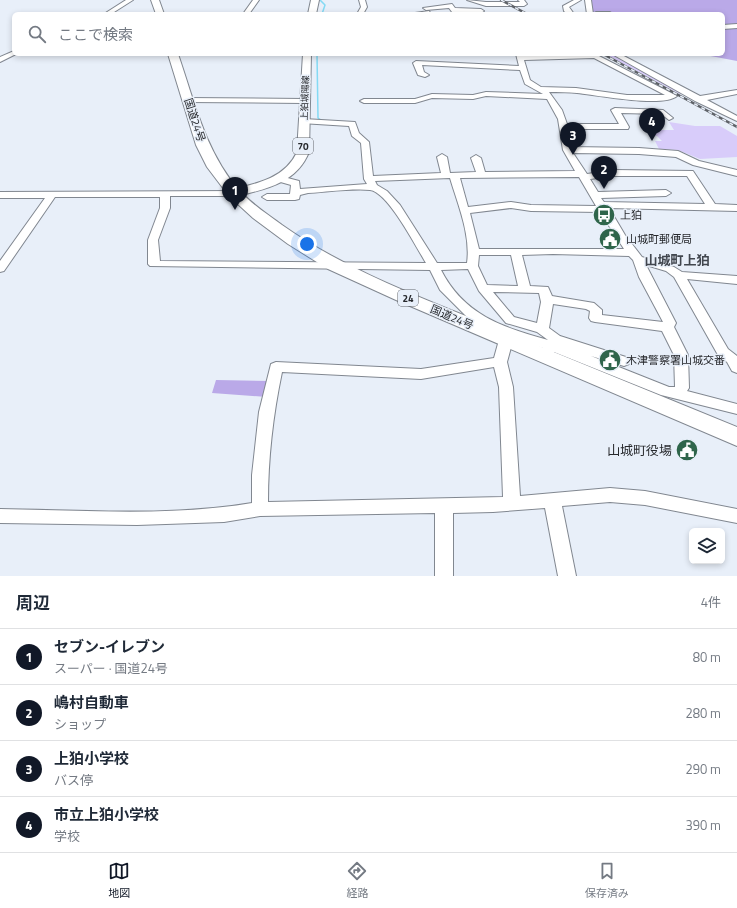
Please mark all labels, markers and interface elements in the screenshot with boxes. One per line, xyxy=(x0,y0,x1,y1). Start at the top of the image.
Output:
search box xyxy=(12,12,725,56)
icon: search xyxy=(26,23,48,45)
text: ここで検索 xyxy=(58,23,133,46)
street label: 上狛城陽線 xyxy=(297,74,312,121)
street label: 国道24号 xyxy=(180,96,210,144)
pin: 4 xyxy=(639,108,665,141)
pin: 3 xyxy=(560,122,586,155)
road number: 70 xyxy=(293,138,313,154)
pin: 2 xyxy=(591,156,617,189)
pin: 1 xyxy=(222,177,248,210)
bus stop icon: 上狛 xyxy=(591,202,617,228)
place label: 上狛 xyxy=(620,207,642,223)
public building icon: 山城町郵便局 xyxy=(597,226,623,252)
place label: 山城町郵便局 xyxy=(626,231,692,247)
your location xyxy=(297,234,317,254)
district label: 山城町上狛 xyxy=(644,250,710,270)
road number: 24 xyxy=(398,290,418,306)
street label: 国道24号 xyxy=(428,301,476,333)
public building icon: 木津警察署山城交番 xyxy=(597,347,623,373)
place label: 木津警察署山城交番 xyxy=(626,352,725,368)
public building icon: 山城町役場 xyxy=(674,437,700,463)
place label: 山城町役場 xyxy=(607,440,672,460)
map controls xyxy=(689,528,725,564)
button: layers xyxy=(689,528,725,564)
text: 周辺 xyxy=(16,590,50,616)
text: 4件 xyxy=(701,592,721,612)
text: セブン-イレブン xyxy=(54,635,165,658)
text: 1 xyxy=(25,647,33,667)
text: 80 m xyxy=(693,647,721,667)
text: スーパー · 国道24号 xyxy=(54,658,168,678)
text: 嶋村自動車 xyxy=(54,691,129,714)
text: 2 xyxy=(25,703,33,723)
text: 280 m xyxy=(685,703,721,723)
text: ショップ xyxy=(54,714,106,734)
text: 上狛小学校 xyxy=(54,747,129,770)
text: 3 xyxy=(25,759,33,779)
text: 290 m xyxy=(685,759,721,779)
text: バス停 xyxy=(54,770,93,790)
text: 市立上狛小学校 xyxy=(54,803,159,826)
text: 4 xyxy=(25,815,33,835)
text: 390 m xyxy=(685,815,721,835)
text: 学校 xyxy=(54,826,80,846)
tab: 地図 xyxy=(108,860,130,901)
tab: 経路 xyxy=(346,860,368,901)
tab: 保存済み xyxy=(585,860,629,901)

